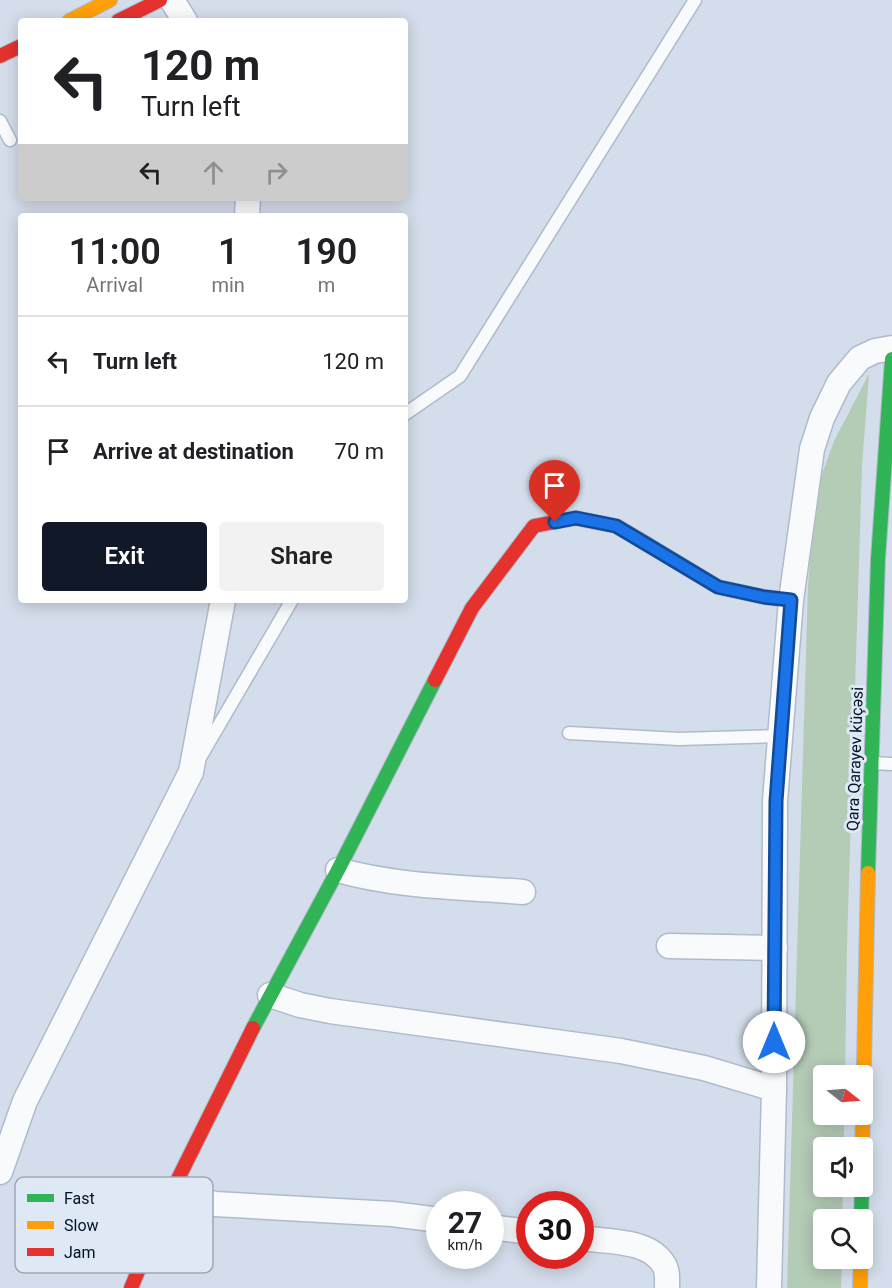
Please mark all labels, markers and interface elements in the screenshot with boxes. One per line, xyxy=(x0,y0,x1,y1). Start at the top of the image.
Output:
text: 120 m xyxy=(141,41,260,90)
icon: left xyxy=(42,42,120,120)
text: Turn left xyxy=(141,91,241,123)
icon: left xyxy=(134,156,167,189)
icon: ahead xyxy=(197,156,230,189)
icon: right xyxy=(260,156,293,189)
text: 11:00 xyxy=(69,231,161,273)
text: 1 xyxy=(218,231,238,273)
text: 190 xyxy=(296,231,357,273)
text: Arrival xyxy=(86,273,143,297)
text: min xyxy=(211,273,245,297)
text: m xyxy=(318,273,335,297)
icon: left xyxy=(42,345,75,378)
text: Turn left xyxy=(93,349,177,374)
text: 120 m xyxy=(322,349,384,374)
icon: arrive xyxy=(42,435,75,468)
text: Arrive at destination xyxy=(93,439,294,464)
text: 70 m xyxy=(335,439,384,464)
pin xyxy=(529,460,580,522)
icon: arrive xyxy=(538,469,571,502)
button: Exit xyxy=(42,522,207,591)
button: Share xyxy=(219,522,384,591)
street label: Qara Qarayev küçəsi xyxy=(843,687,867,831)
position arrow xyxy=(742,1010,806,1074)
north arrow xyxy=(813,1065,873,1125)
map controls xyxy=(813,1065,873,1269)
button: sound xyxy=(813,1137,873,1197)
legend xyxy=(15,1177,213,1273)
text: Fast xyxy=(64,1189,95,1208)
speed limit sign: 30 xyxy=(516,1191,594,1269)
text: 27 xyxy=(448,1205,482,1240)
button: search xyxy=(813,1209,873,1269)
text: Slow xyxy=(64,1216,99,1235)
text: km/h xyxy=(447,1236,483,1254)
text: Jam xyxy=(64,1243,96,1262)

